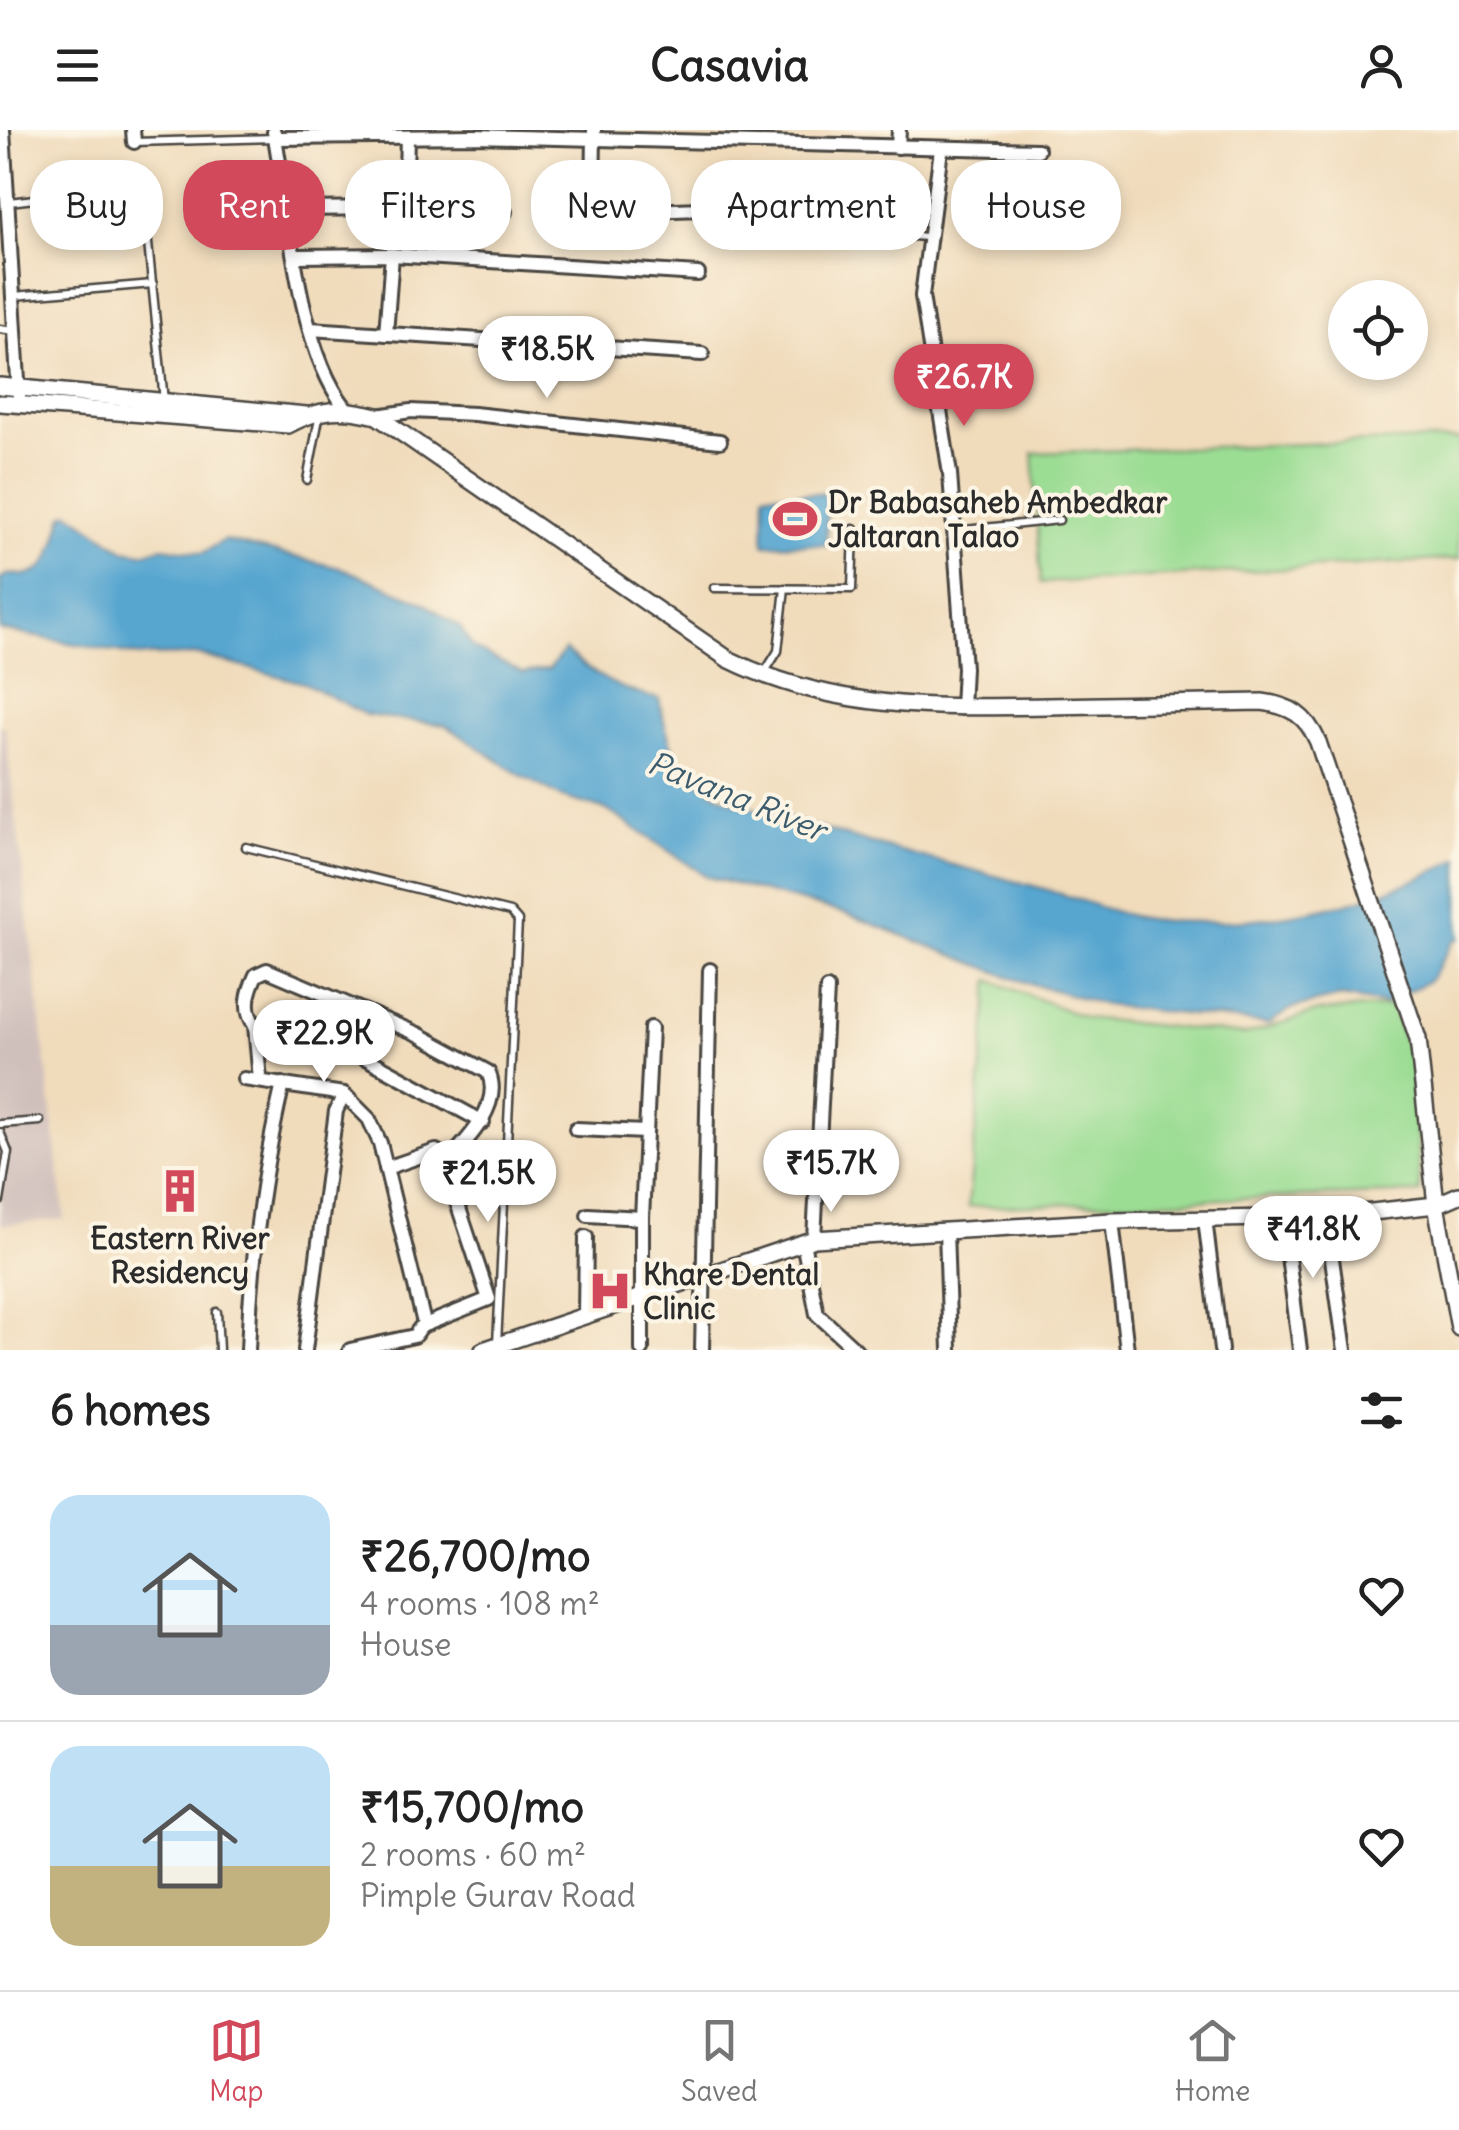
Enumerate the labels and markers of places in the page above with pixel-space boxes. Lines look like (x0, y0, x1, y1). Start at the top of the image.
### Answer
pin: ₹18.5K (466, 316, 628, 401)
pin: ₹26.7K (883, 344, 1045, 429)
place label: Dr Babasaheb Ambedkar Jaltaran Talao (828, 483, 1168, 555)
sports icon: Dr Babasaheb Ambedkar Jaltaran Talao (771, 495, 819, 543)
pin: ₹22.9K (243, 1000, 405, 1085)
pin: ₹15.7K (750, 1130, 912, 1215)
pin: ₹21.5K (407, 1140, 569, 1225)
building icon: Eastern River Residency (156, 1167, 204, 1215)
pin: ₹41.8K (1232, 1196, 1394, 1281)
place label: Eastern River Residency (90, 1219, 270, 1291)
place label: Khare Dental Clinic (643, 1255, 819, 1327)
hospital icon: Khare Dental Clinic (586, 1267, 634, 1315)

